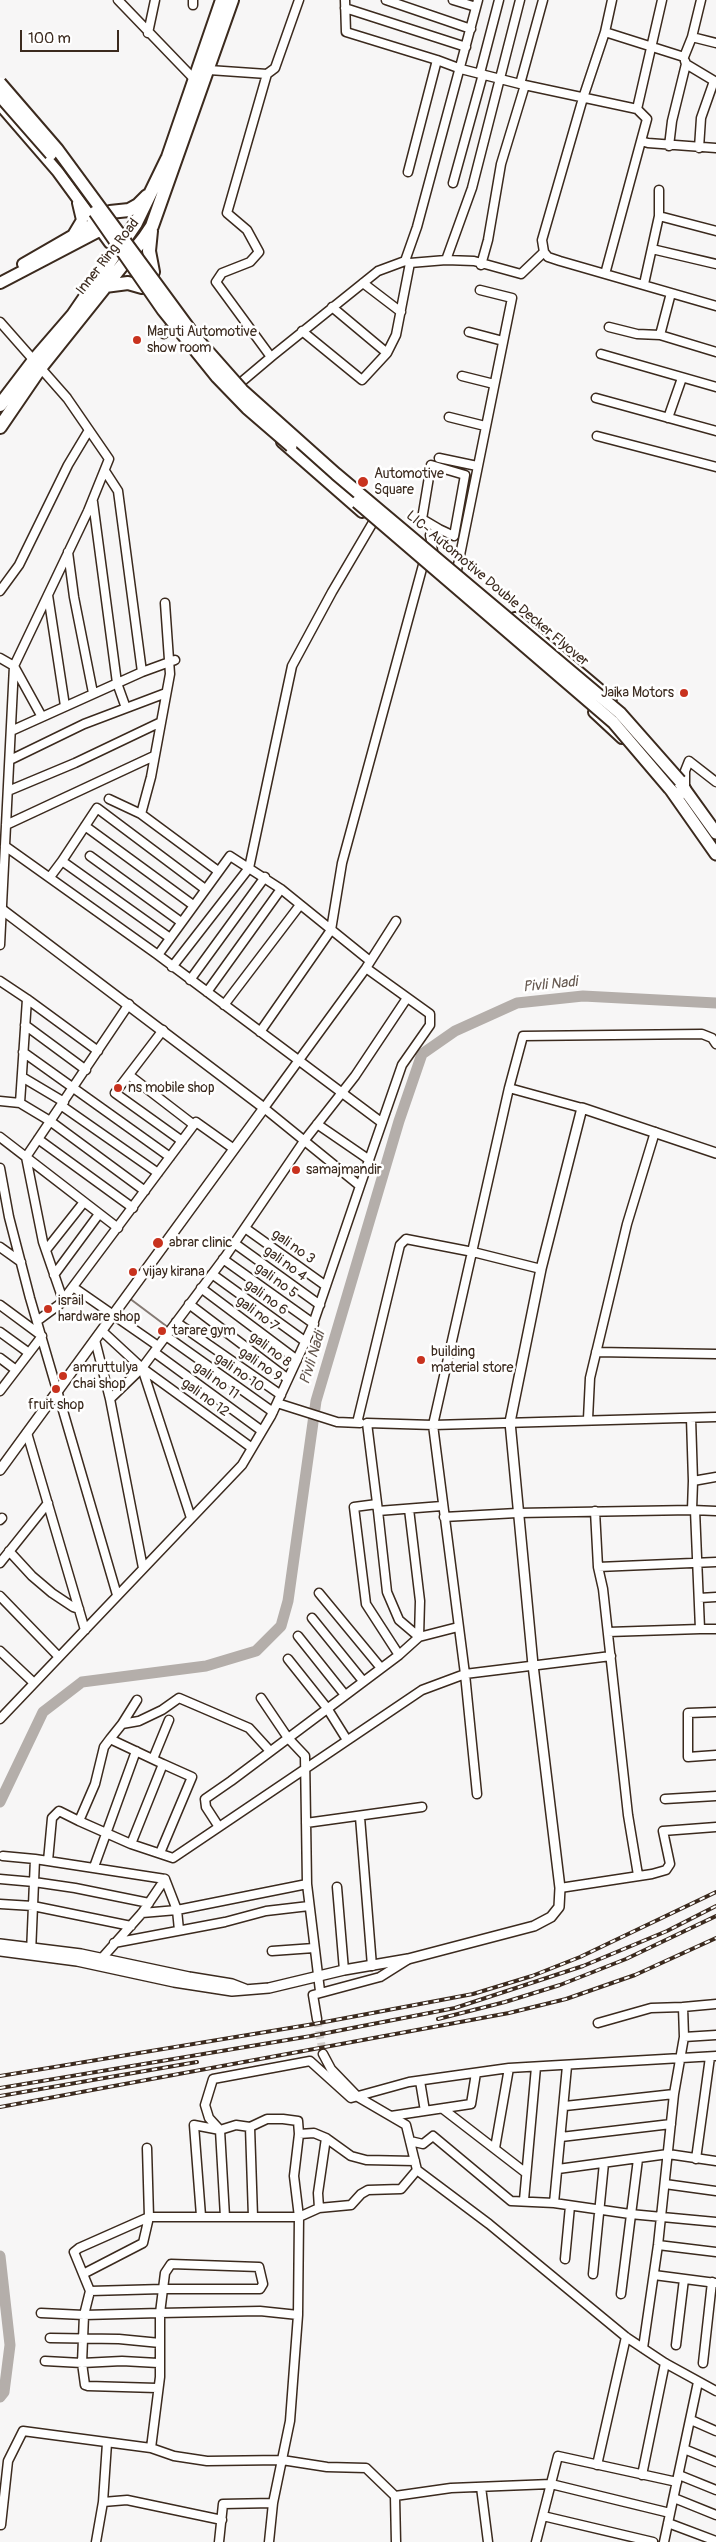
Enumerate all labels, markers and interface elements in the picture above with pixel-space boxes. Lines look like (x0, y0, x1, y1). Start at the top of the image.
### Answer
scale bar (22, 20, 121, 52)
text: 100 m (28, 29, 71, 48)
street label: Inner Ring Road (73, 216, 143, 298)
place label: Maruti Automotive show room (147, 324, 257, 357)
marker: Maruti Automotive show room (131, 334, 143, 346)
place label: Automotive Square (374, 466, 444, 498)
marker: Automotive Square (356, 475, 370, 489)
street label: LIC- Automotive Double Decker Flyover (402, 508, 592, 670)
place label: Jaika Motors (601, 685, 674, 701)
marker: Jaika Motors (678, 687, 690, 699)
water label: Pivli Nadi (522, 973, 578, 997)
place label: ns mobile shop (128, 1080, 215, 1096)
marker: ns mobile shop (112, 1082, 124, 1094)
place label: samajmandir (306, 1162, 382, 1178)
marker: samajmandir (290, 1164, 302, 1176)
street label: gali no 3 (268, 1226, 318, 1268)
place label: abrar clinic (169, 1235, 232, 1251)
marker: abrar clinic (151, 1236, 165, 1250)
street label: gali no 4 (260, 1243, 310, 1285)
street label: gali no 5 (251, 1260, 301, 1302)
place label: vijay kirana (143, 1264, 205, 1280)
marker: vijay kirana (127, 1266, 139, 1278)
street label: gali no 6 (241, 1277, 291, 1319)
place label: israil hardware shop (58, 1293, 140, 1325)
street label: gali no 7 (233, 1293, 281, 1335)
marker: israil hardware shop (42, 1303, 54, 1315)
place label: tarare gym (172, 1323, 236, 1339)
marker: tarare gym (156, 1325, 168, 1337)
street label: gali no 8 (246, 1329, 294, 1371)
water label: Pivli Nadi (296, 1329, 330, 1387)
street label: gali no 9 (235, 1344, 285, 1386)
place label: building material store (431, 1344, 513, 1376)
street label: gali no 10 (211, 1350, 267, 1396)
marker: building material store (415, 1354, 427, 1366)
street label: gali no 11 (190, 1359, 242, 1403)
place label: amruttulya chai shop (73, 1360, 138, 1392)
marker: amruttulya chai shop (57, 1370, 69, 1382)
street label: gali no 12 (178, 1375, 232, 1421)
marker: fruit shop (50, 1383, 62, 1395)
place label: fruit shop (28, 1397, 84, 1413)

